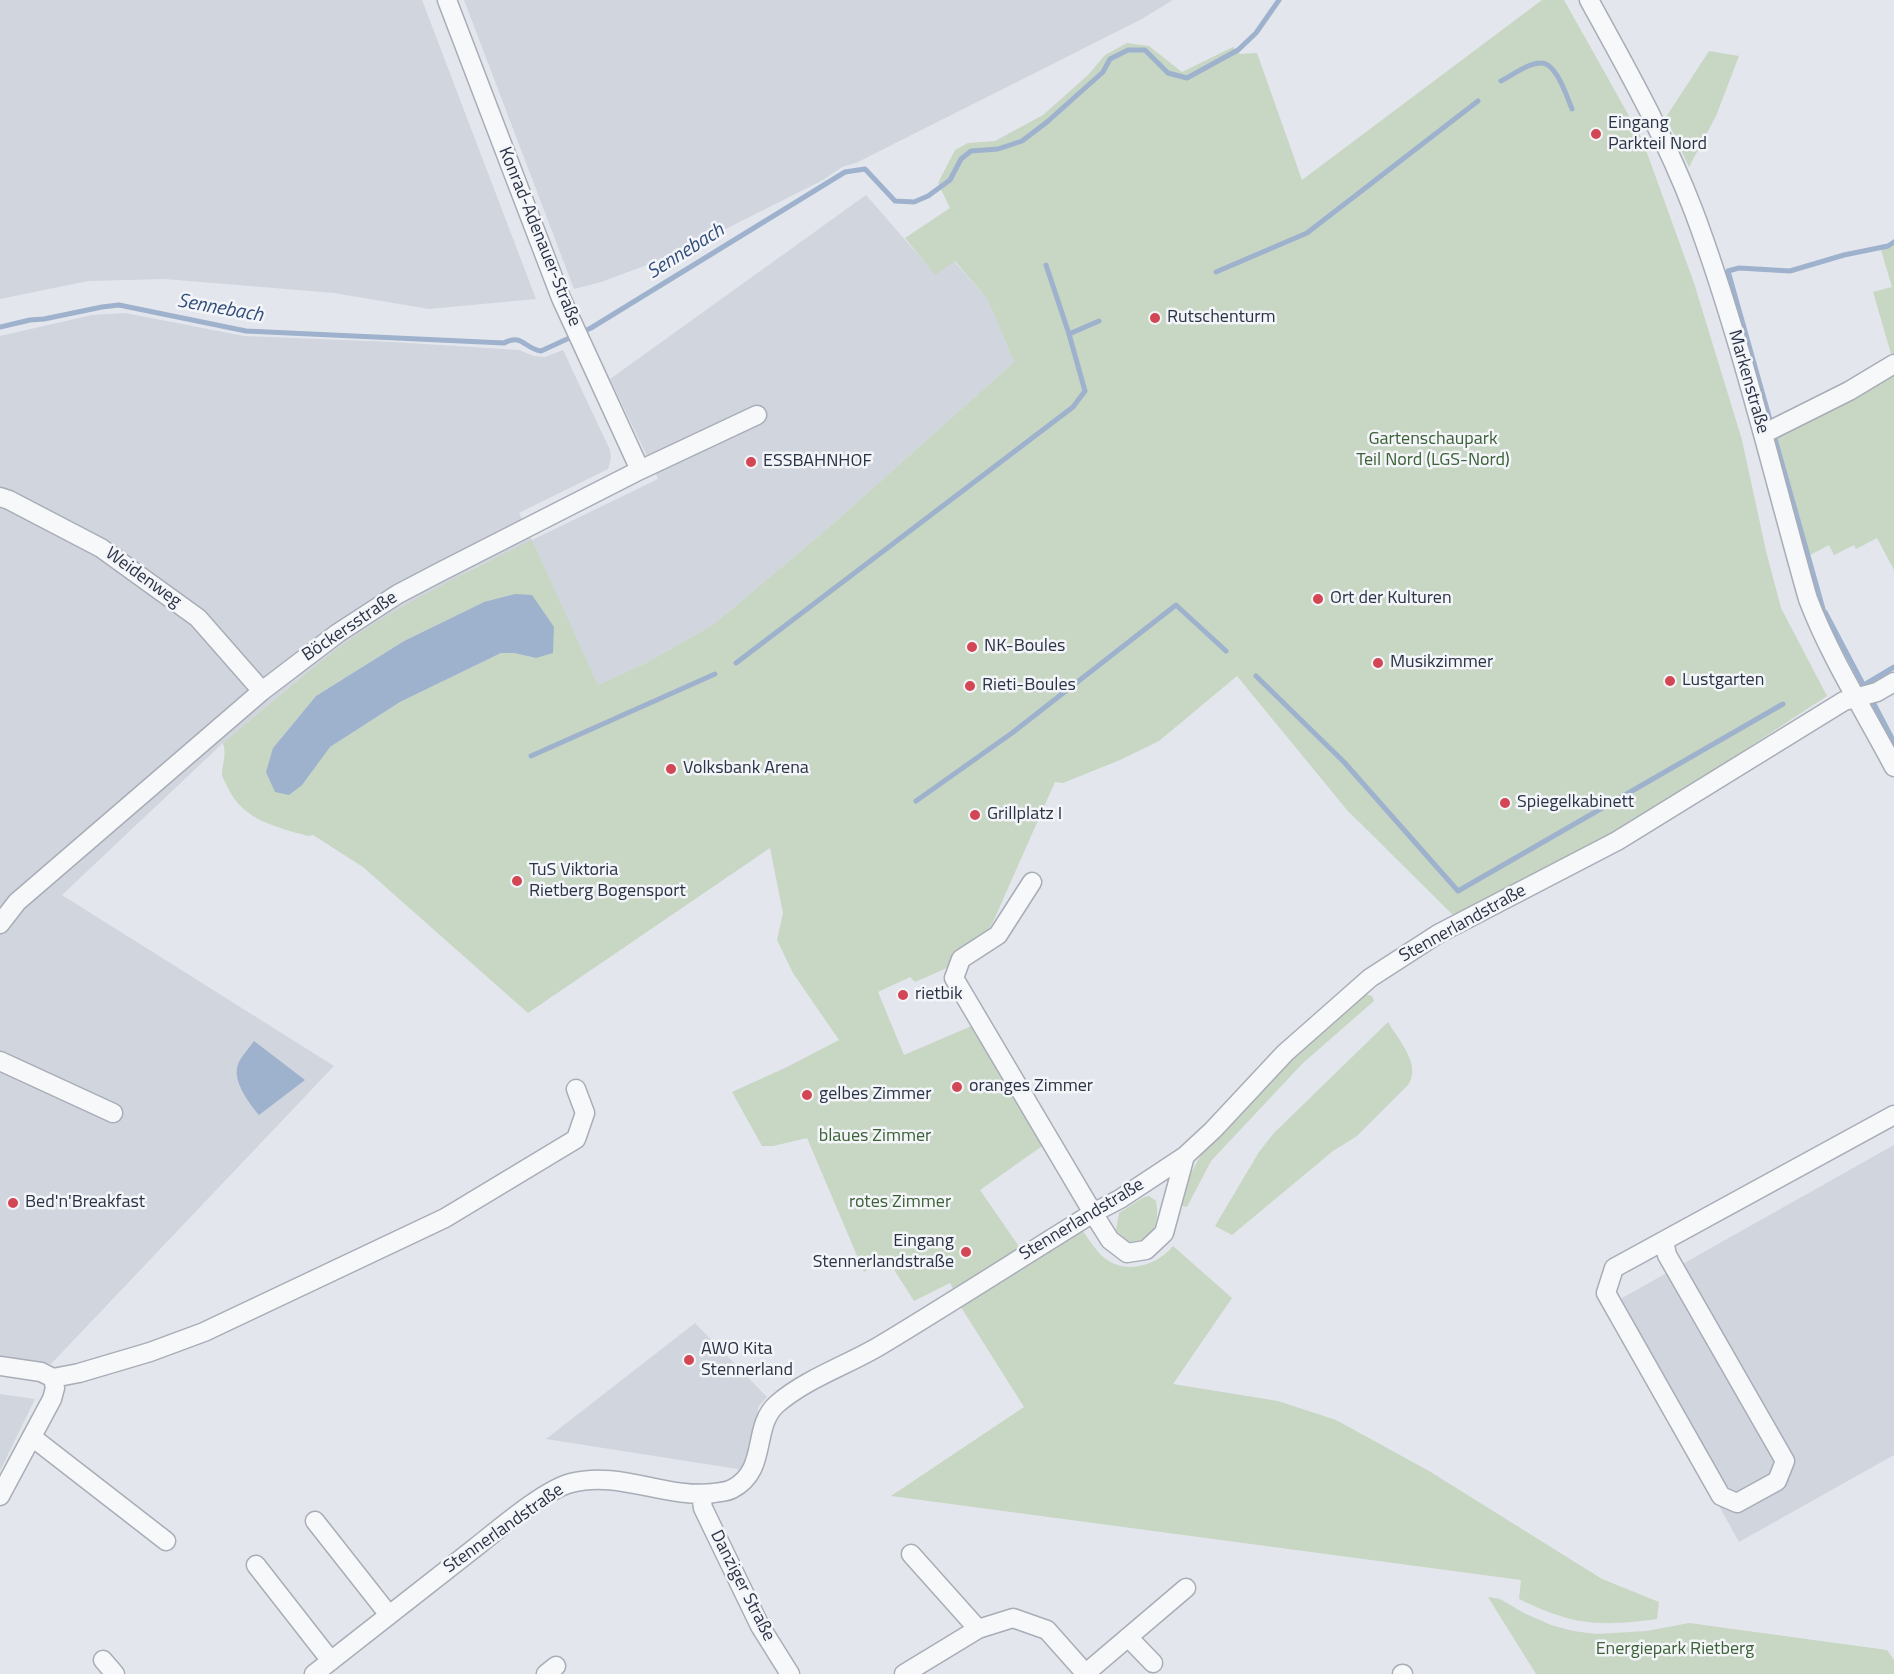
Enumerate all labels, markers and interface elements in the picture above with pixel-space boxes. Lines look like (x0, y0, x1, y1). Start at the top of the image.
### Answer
place label: Eingang Parkteil Nord (1608, 113, 1707, 156)
marker: Eingang Parkteil Nord (1589, 127, 1603, 141)
street label: Konrad-Adenauer-Straße (493, 144, 585, 330)
water label: Sennebach (643, 219, 729, 285)
water label: Sennebach (175, 290, 265, 328)
place label: Rutschenturm (1167, 307, 1276, 329)
marker: Rutschenturm (1148, 311, 1162, 325)
street label: Markenstraße (1723, 328, 1773, 436)
park label: Gartenschaupark Teil Nord (LGS-Nord) (1356, 429, 1510, 472)
place label: ESSBAHNHOF (763, 451, 872, 473)
marker: ESSBAHNHOF (744, 455, 758, 469)
street label: Weidenweg (101, 543, 185, 613)
street label: Böckersstraße (298, 587, 402, 667)
place label: Ort der Kulturen (1330, 588, 1452, 610)
marker: Ort der Kulturen (1311, 592, 1325, 606)
place label: NK-Boules (984, 636, 1065, 658)
marker: NK-Boules (965, 640, 979, 654)
place label: Musikzimmer (1390, 652, 1493, 674)
marker: Musikzimmer (1371, 656, 1385, 670)
place label: Lustgarten (1682, 670, 1764, 692)
marker: Lustgarten (1663, 674, 1677, 688)
place label: Rieti-Boules (982, 675, 1076, 697)
marker: Rieti-Boules (963, 679, 977, 693)
place label: Volksbank Arena (683, 758, 809, 780)
marker: Volksbank Arena (664, 762, 678, 776)
place label: Spiegelkabinett (1517, 792, 1634, 814)
marker: Spiegelkabinett (1498, 796, 1512, 810)
place label: Grillplatz I (987, 804, 1062, 826)
marker: Grillplatz I (968, 808, 982, 822)
place label: TuS Viktoria Rietberg Bogensport (529, 860, 686, 902)
marker: TuS Viktoria Rietberg Bogensport (510, 874, 524, 888)
street label: Stennerlandstraße (1396, 880, 1530, 968)
place label: rietbik (915, 984, 963, 1006)
marker: rietbik (896, 988, 910, 1002)
place label: oranges Zimmer (969, 1076, 1093, 1098)
marker: oranges Zimmer (950, 1080, 964, 1094)
place label: gelbes Zimmer (819, 1084, 931, 1106)
marker: gelbes Zimmer (800, 1088, 814, 1102)
park label: blaues Zimmer (819, 1126, 931, 1148)
street label: Stennerlandstraße (1016, 1174, 1148, 1266)
place label: Bed'n'Breakfast (25, 1192, 145, 1214)
park label: rotes Zimmer (849, 1192, 951, 1214)
marker: Bed'n'Breakfast (6, 1196, 20, 1210)
place label: Eingang Stennerlandstraße (813, 1231, 954, 1274)
marker: Eingang Stennerlandstraße (959, 1245, 973, 1259)
place label: AWO Kita Stennerland (701, 1339, 793, 1382)
marker: AWO Kita Stennerland (682, 1353, 696, 1367)
street label: Stennerlandstraße (440, 1480, 568, 1578)
street label: Danziger Straße (705, 1527, 779, 1645)
park label: Energiepark Rietberg (1596, 1639, 1754, 1661)

